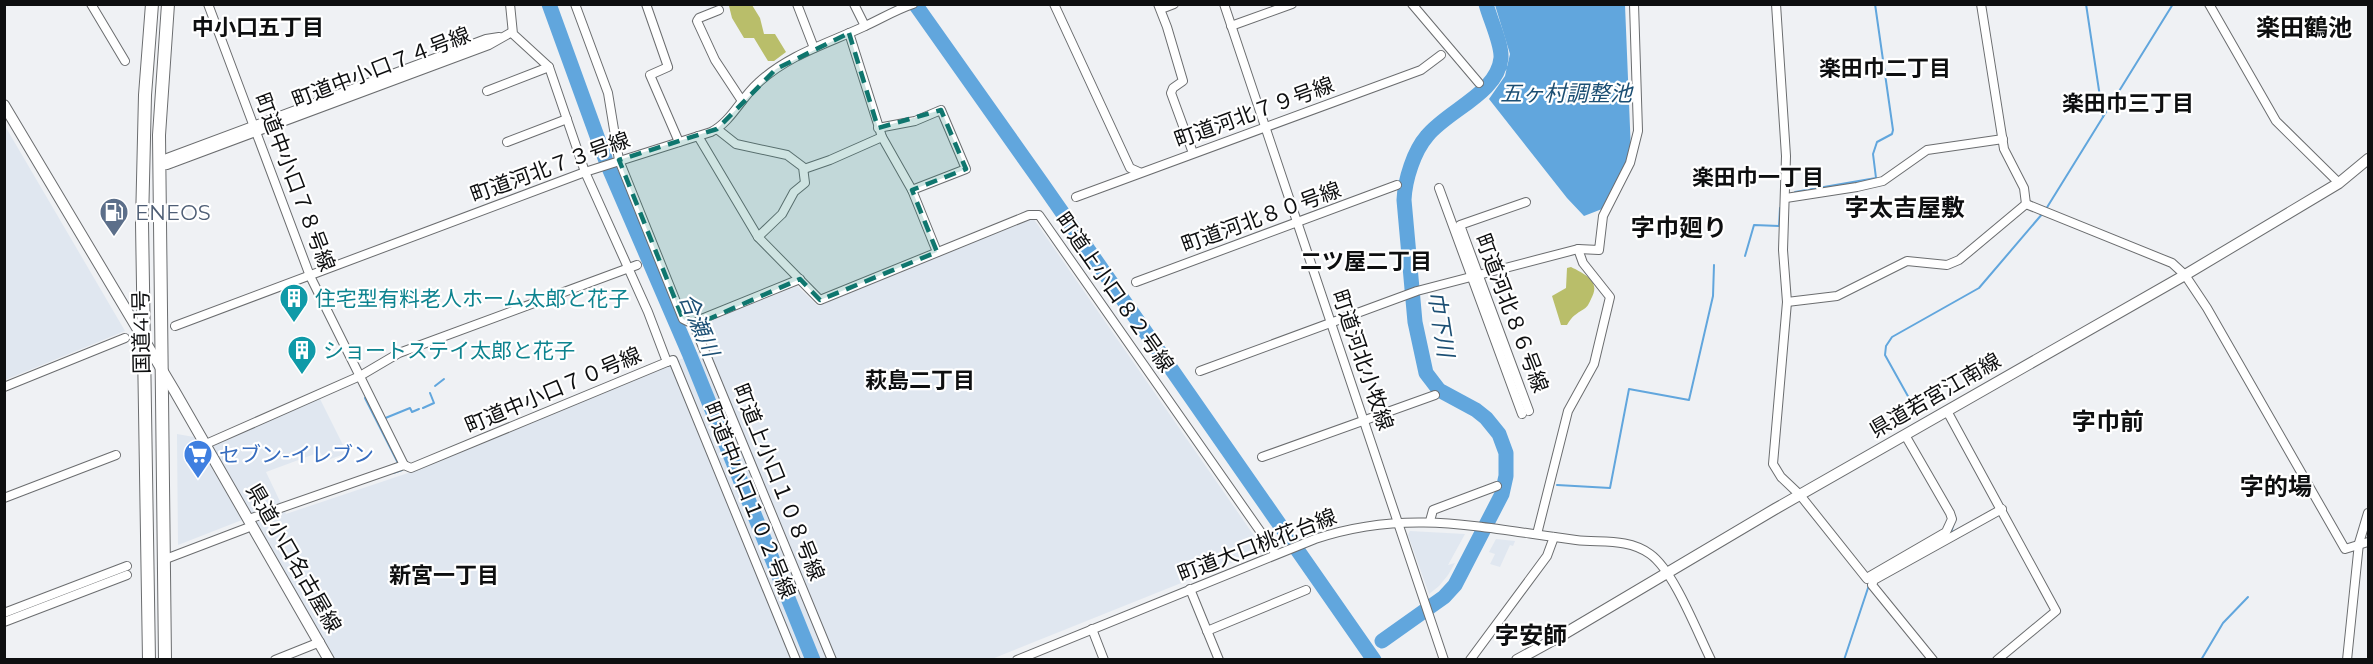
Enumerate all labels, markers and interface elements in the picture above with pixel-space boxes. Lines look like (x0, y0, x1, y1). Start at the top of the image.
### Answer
district label: 楽田鶴池 (2256, 13, 2352, 42)
district label: 中小口五丁目 (192, 14, 324, 41)
street label: 町道中小口７４号線 (288, 21, 474, 113)
district label: 楽田巾二丁目 (1819, 55, 1951, 82)
street label: 町道河北７９号線 (1171, 72, 1337, 152)
water label: 五ヶ村調整池 (1500, 80, 1634, 107)
street label: 町道中小口７８号線 (249, 89, 341, 275)
district label: 楽田巾三丁目 (2062, 90, 2194, 117)
street label: 町道河北７３号線 (467, 127, 633, 207)
district label: 楽田巾一丁目 (1692, 164, 1824, 191)
street label: 町道河北８０号線 (1178, 177, 1344, 257)
district label: 字太吉屋敷 (1845, 193, 1965, 222)
fuel station icon: ENEOS (98, 196, 130, 238)
place label: ENEOS (135, 200, 211, 225)
street label: 町道上小口８２号線 (1051, 207, 1179, 377)
district label: 字巾廻り (1631, 213, 1727, 242)
street label: 町道河北８６号線 (1470, 230, 1554, 396)
district label: 二ツ屋二丁目 (1300, 248, 1432, 275)
building icon: 住宅型有料老人ホーム太郎と花子 (278, 282, 310, 324)
place label: 住宅型有料老人ホーム太郎と花子 (315, 286, 629, 311)
street label: 町道河北小牧線 (1327, 286, 1399, 434)
water label: 合瀬川 (674, 289, 725, 362)
water label: 巾下川 (1423, 289, 1460, 361)
street label: 国道41号 (128, 290, 154, 374)
building icon: ショートステイ太郎と花子 (286, 334, 318, 376)
place label: ショートステイ太郎と花子 (323, 338, 575, 363)
street label: 町道中小口７０号線 (461, 342, 645, 438)
street label: 県道若宮江南線 (1865, 347, 2005, 443)
district label: 萩島二丁目 (865, 367, 975, 394)
street label: 町道上小口１０８号線 (728, 380, 830, 584)
street label: 町道中小口１０２号線 (699, 398, 801, 602)
district label: 字巾前 (2072, 407, 2144, 436)
supermarket icon: セブン-イレブン (182, 438, 214, 480)
place label: セブン-イレブン (219, 442, 374, 467)
district label: 字的場 (2240, 472, 2312, 501)
street label: 県道小口名古屋線 (241, 479, 347, 637)
street label: 町道大口桃花台線 (1174, 503, 1340, 587)
district label: 新宮一丁目 (389, 562, 499, 589)
district label: 字安師 (1495, 621, 1567, 650)

